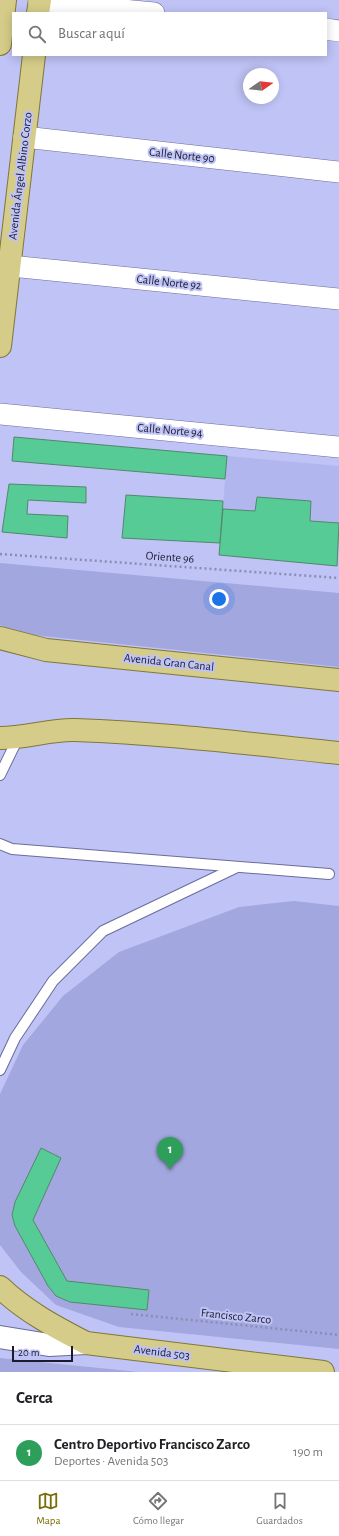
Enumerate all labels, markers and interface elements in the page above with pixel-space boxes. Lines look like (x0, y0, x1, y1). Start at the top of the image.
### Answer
search box (12, 12, 327, 56)
icon: search (26, 23, 48, 45)
text: Buscar aquí (58, 26, 125, 41)
north arrow (243, 68, 279, 104)
street label: Avenida Ángel Albino Corzo (5, 111, 34, 241)
street label: Calle Norte 90 (149, 146, 215, 164)
street label: Calle Norte 92 (136, 273, 203, 291)
street label: Calle Norte 94 (137, 421, 203, 439)
street label: Oriente 96 (145, 549, 195, 565)
your location (209, 589, 229, 609)
street label: Avenida Gran Canal (123, 651, 215, 673)
pin: 1 (157, 1137, 183, 1170)
street label: Francisco Zarco (200, 1306, 272, 1326)
street label: Avenida 503 (133, 1343, 191, 1361)
scale bar (12, 1344, 73, 1363)
text: 20 m (18, 1347, 39, 1358)
text: Cerca (16, 1389, 53, 1406)
text: Centro Deportivo Francisco Zarco (54, 1437, 250, 1452)
text: 1 (27, 1446, 31, 1459)
text: 190 m (293, 1446, 323, 1459)
text: Deportes · Avenida 503 (54, 1455, 168, 1468)
tab: Mapa (36, 1490, 61, 1527)
tab: Cómo llegar (133, 1490, 184, 1527)
tab: Guardados (256, 1490, 303, 1527)

